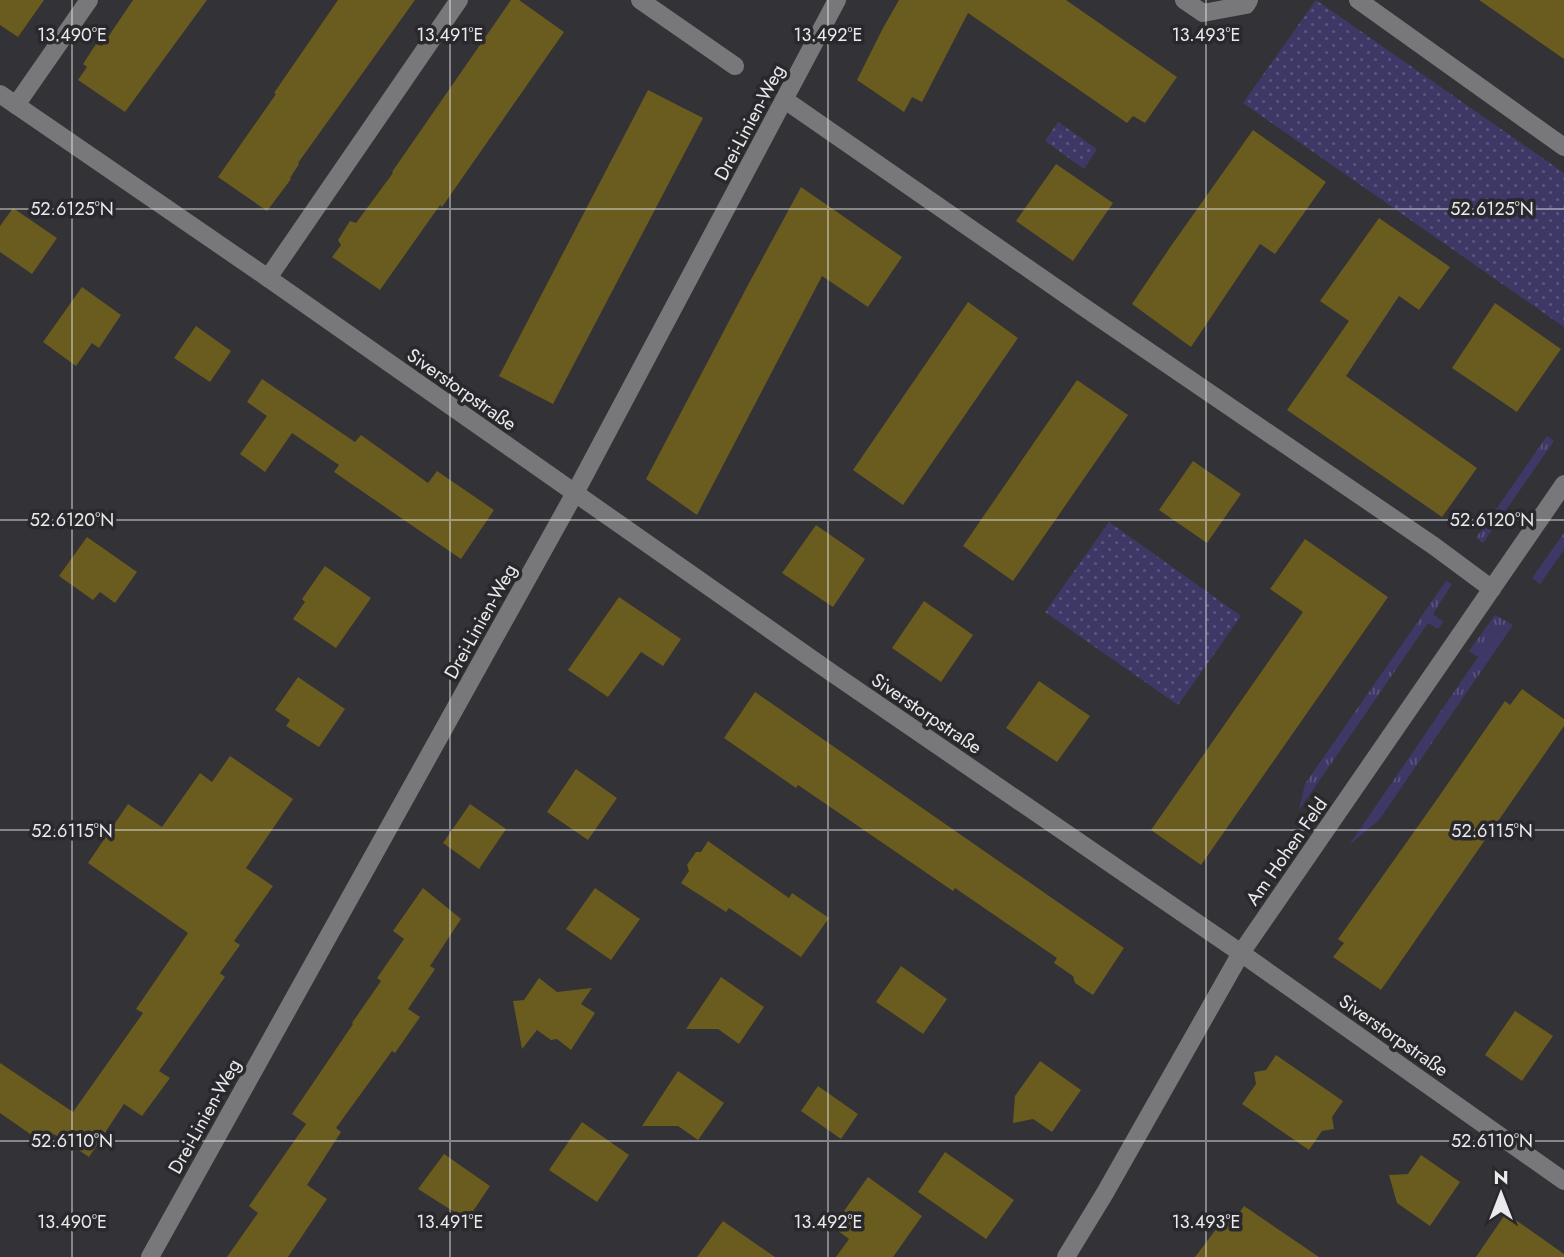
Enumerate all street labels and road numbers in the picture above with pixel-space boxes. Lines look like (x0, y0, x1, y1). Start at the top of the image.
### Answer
street label: Drei-Linien-Weg (707, 59, 791, 185)
street label: Siverstorpstraße (402, 342, 522, 437)
street label: Drei-Linien-Weg (438, 559, 523, 684)
street label: Siverstorpstraße (866, 666, 988, 761)
street label: Am Hohen Feld (1239, 792, 1334, 911)
street label: Siverstorpstraße (1334, 988, 1454, 1083)
street label: Drei-Linien-Weg (162, 1054, 247, 1179)

